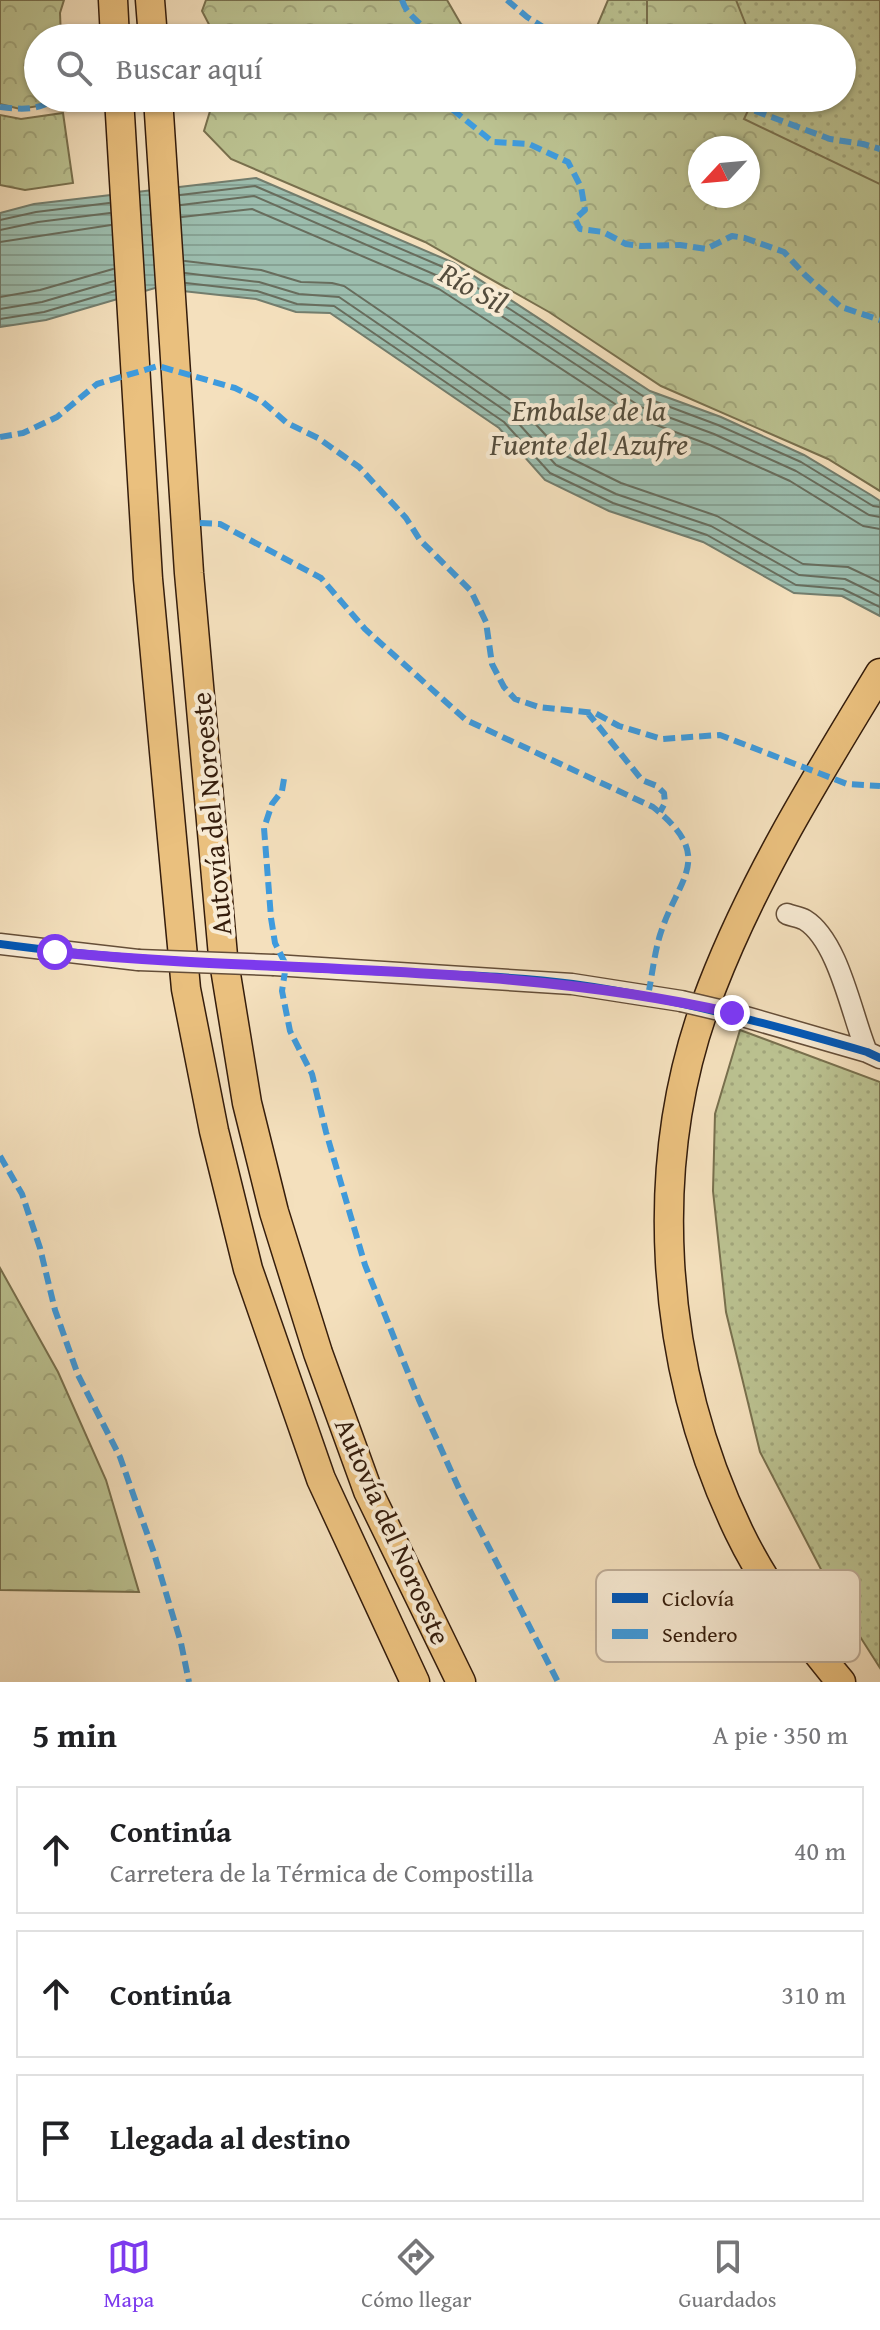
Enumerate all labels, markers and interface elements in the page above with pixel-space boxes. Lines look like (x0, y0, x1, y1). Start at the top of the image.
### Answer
search box (24, 24, 856, 112)
icon: search (52, 46, 96, 90)
text: Buscar aquí (116, 46, 262, 90)
north arrow (688, 136, 760, 208)
water label: Río Sil (431, 250, 515, 324)
water label: Embalse de la Fuente del Azufre (489, 388, 688, 466)
street label: Autovía del Noroeste (179, 691, 242, 938)
route start (37, 934, 73, 970)
route end (714, 995, 750, 1031)
street label: Autovía del Noroeste (325, 1411, 462, 1651)
legend (596, 1570, 860, 1662)
text: Ciclovía (662, 1582, 735, 1614)
text: Sendero (662, 1618, 737, 1650)
text: 5 min (32, 1710, 117, 1759)
text: A pie · 350 m (713, 1715, 848, 1754)
text: Continúa (110, 1809, 232, 1853)
icon: ahead (34, 1828, 78, 1872)
text: 40 m (794, 1831, 846, 1870)
text: Carretera de la Térmica de Compostilla (110, 1853, 534, 1892)
icon: ahead (34, 1972, 78, 2016)
text: Continúa (110, 1972, 232, 2016)
text: 310 m (781, 1975, 846, 2014)
icon: arrive (34, 2116, 78, 2160)
text: Llegada al destino (110, 2116, 351, 2160)
tab: Mapa (104, 2235, 154, 2315)
tab: Cómo llegar (361, 2235, 472, 2315)
tab: Guardados (679, 2235, 776, 2315)

